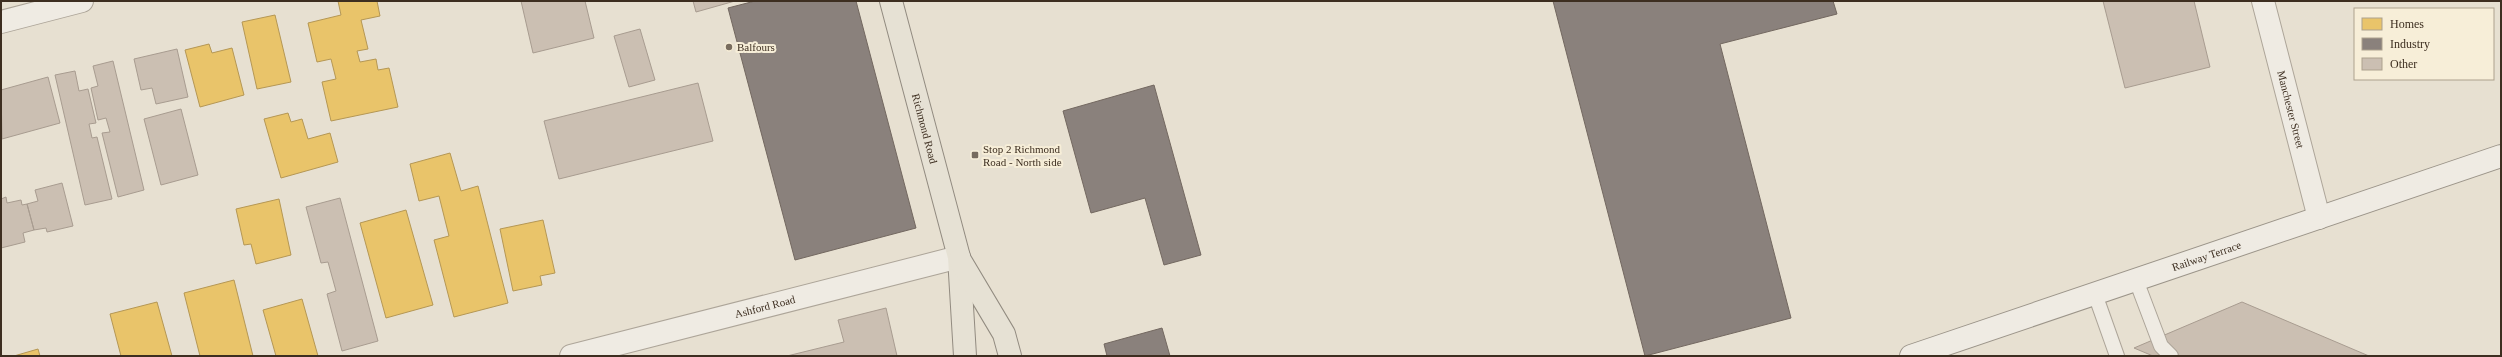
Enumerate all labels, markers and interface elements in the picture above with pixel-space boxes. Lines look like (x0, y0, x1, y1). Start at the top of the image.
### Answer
legend (2354, 8, 2494, 80)
text: Homes (2390, 17, 2424, 31)
text: Industry (2390, 37, 2430, 51)
place label: Balfours (737, 41, 775, 53)
marker: Balfours (724, 42, 734, 52)
text: Other (2390, 57, 2417, 71)
street label: Manchester Street (2275, 69, 2307, 150)
street label: Richmond Road (910, 92, 940, 165)
place label: Stop 2 Richmond Road - North side (983, 143, 1062, 168)
marker: Stop 2 Richmond Road - North side (970, 150, 980, 160)
street label: Railway Terrace (2170, 239, 2243, 273)
street label: Ashford Road (733, 293, 797, 320)

